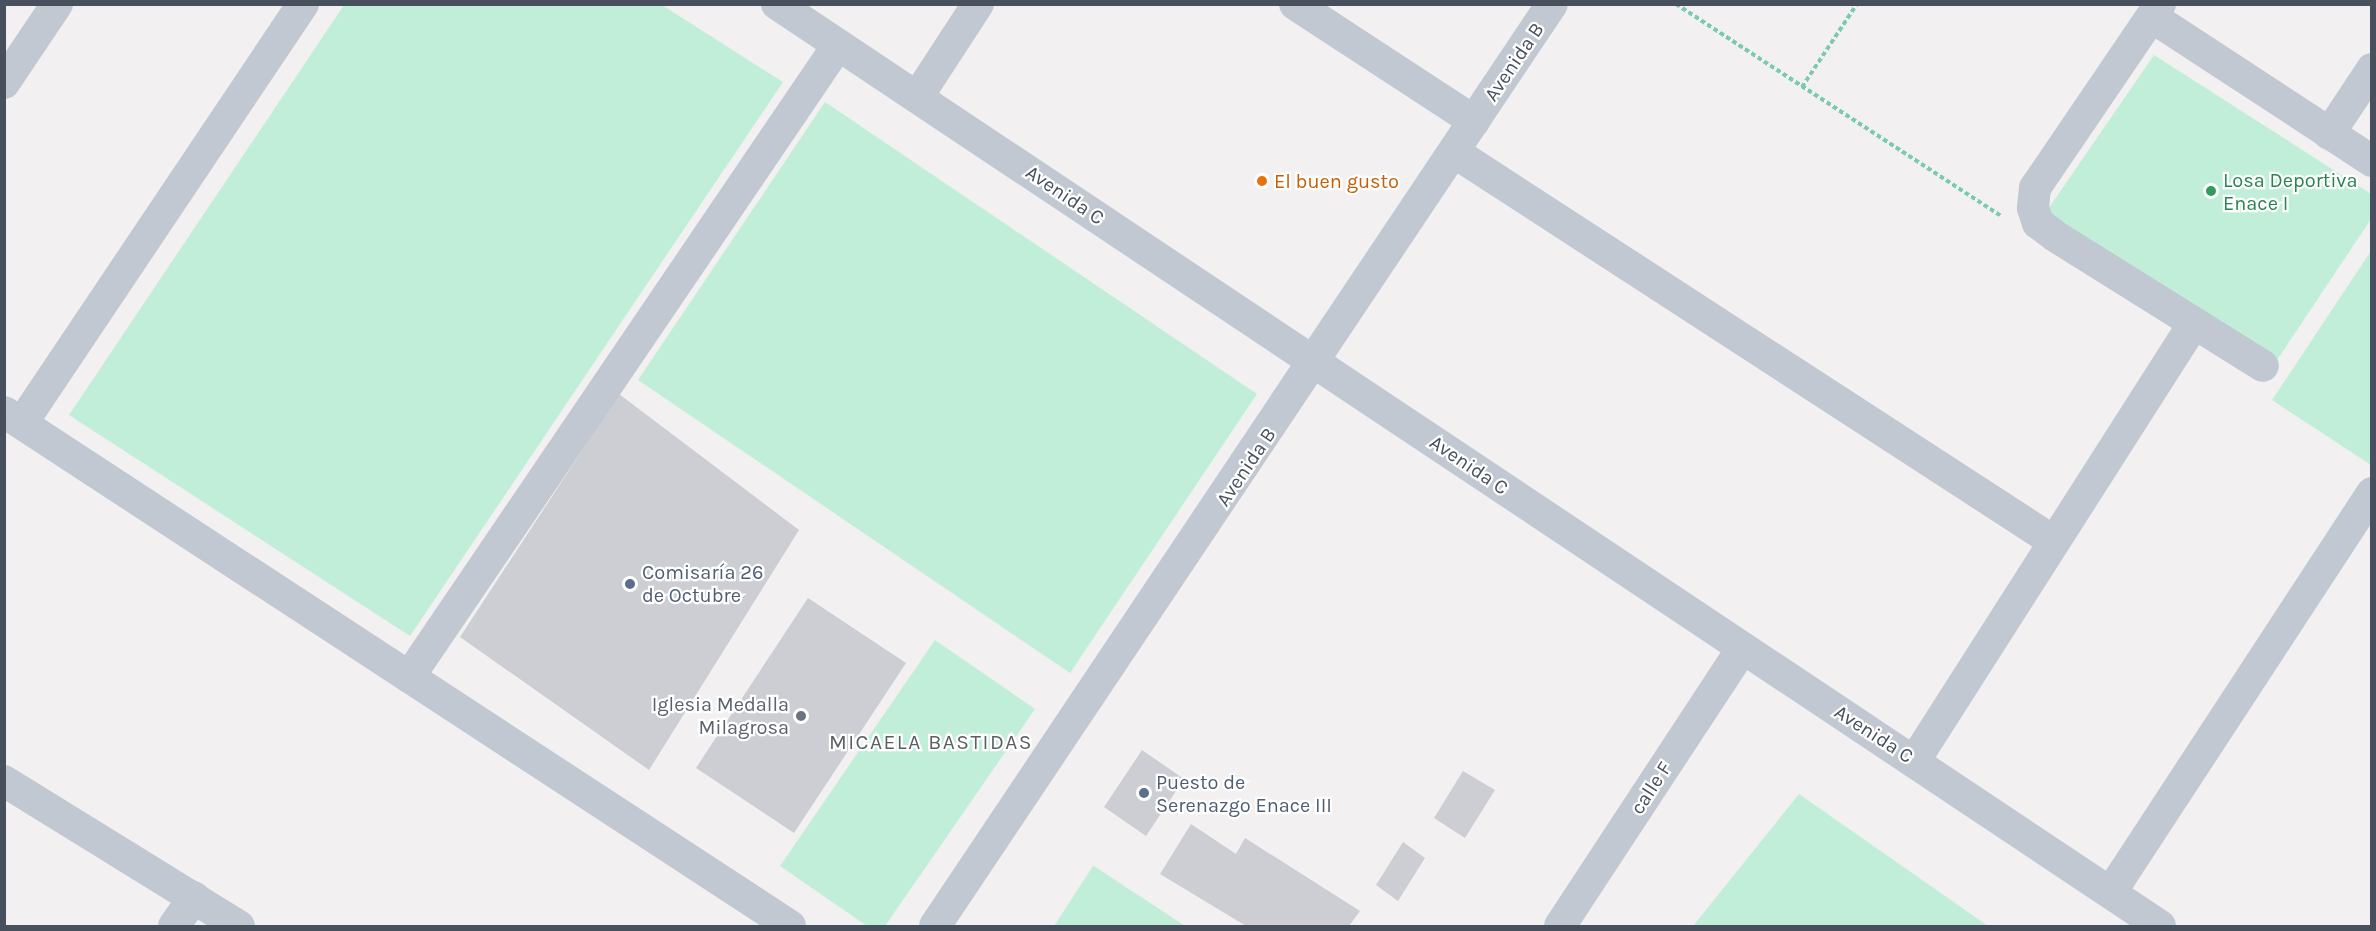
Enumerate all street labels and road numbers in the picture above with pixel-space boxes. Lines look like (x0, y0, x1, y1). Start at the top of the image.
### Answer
street label: Avenida B (1479, 18, 1549, 106)
street label: Avenida C (1021, 160, 1109, 230)
street label: Avenida B (1211, 423, 1281, 511)
street label: Avenida C (1425, 430, 1513, 500)
street label: Avenida C (1830, 700, 1918, 768)
street label: calle F (1625, 757, 1677, 819)

